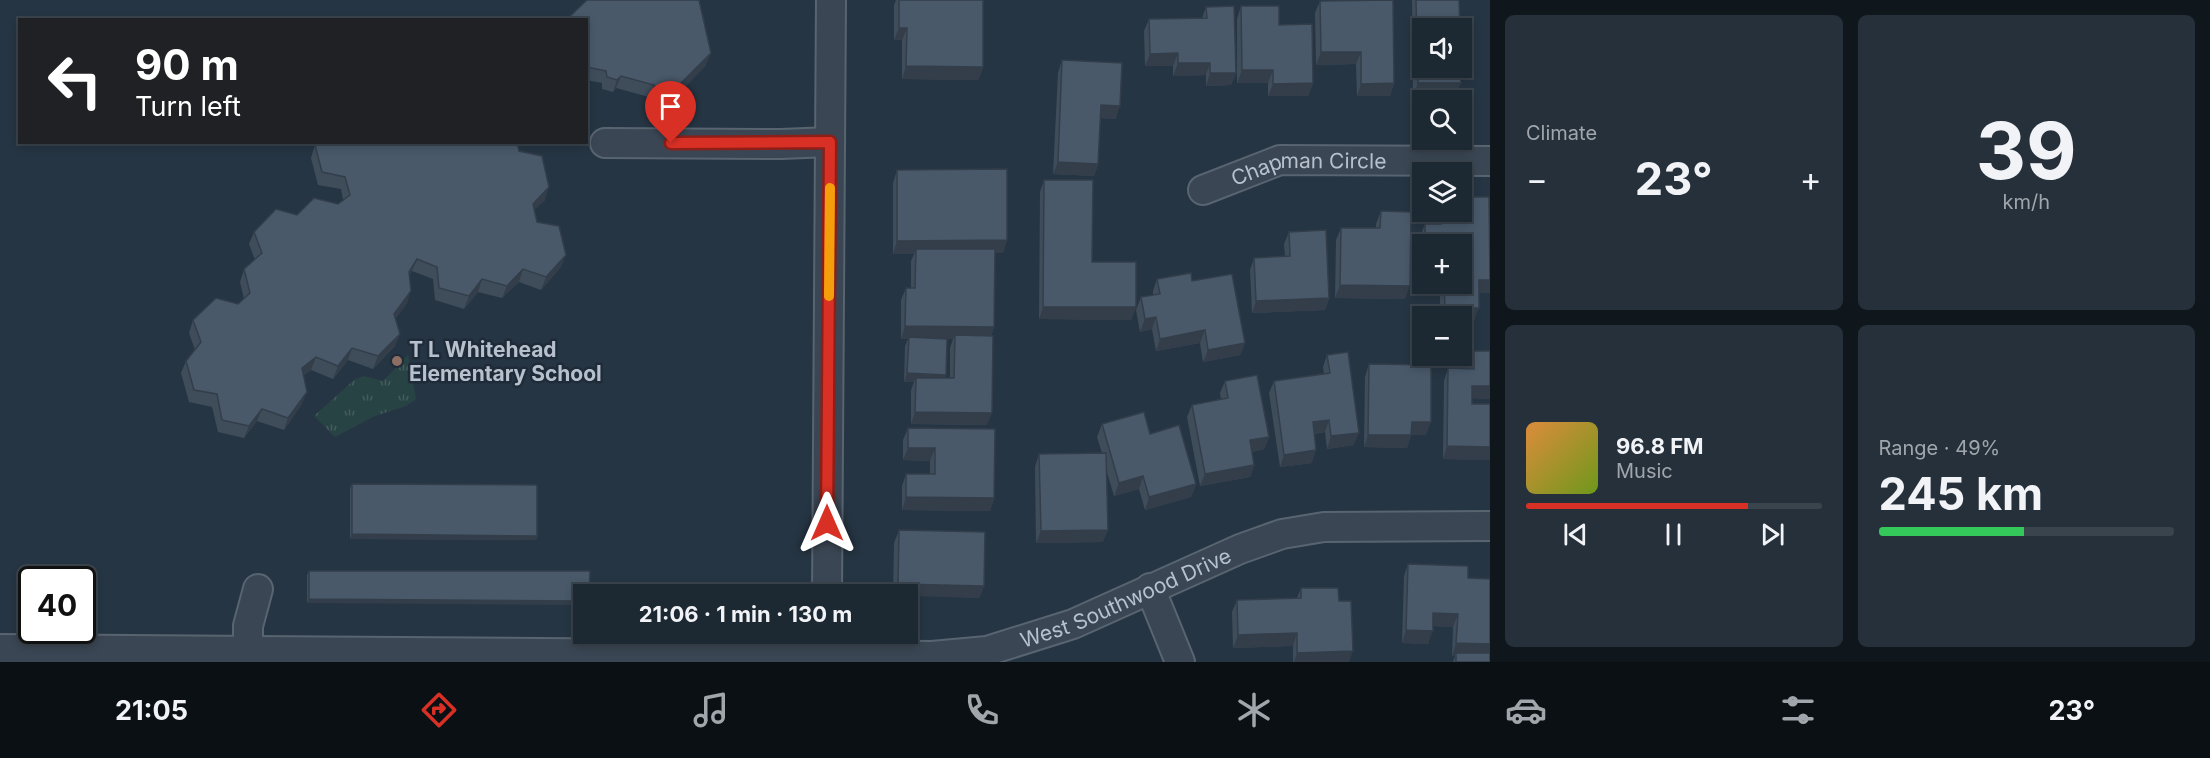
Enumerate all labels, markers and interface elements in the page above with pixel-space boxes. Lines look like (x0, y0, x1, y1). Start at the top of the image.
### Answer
map controls (1412, 18, 1472, 366)
button: sound (1412, 18, 1472, 78)
text: 90 m (135, 39, 239, 90)
icon: left (36, 42, 114, 120)
pin (645, 81, 696, 143)
text: Turn left (135, 90, 241, 123)
icon: arrive (654, 90, 687, 123)
button: search (1412, 90, 1472, 150)
text: 39 (1976, 103, 2077, 198)
text: Climate (1526, 121, 1597, 145)
street label: Chapman Circle (1227, 148, 1387, 190)
text: 23° (1635, 151, 1713, 206)
text: − (1526, 159, 1548, 199)
text: + (1800, 159, 1821, 199)
button: layers (1412, 162, 1472, 222)
text: km/h (2002, 190, 2050, 214)
button: + (1412, 234, 1472, 294)
button: − (1412, 306, 1472, 366)
place label: T L Whitehead Elementary School (409, 337, 602, 386)
marker: T L Whitehead Elementary School (390, 354, 404, 368)
text: 96.8 FM (1616, 433, 1704, 459)
text: Range · 49% (1879, 436, 2000, 460)
text: Music (1616, 459, 1673, 483)
text: 245 km (1879, 466, 2043, 521)
position arrow (795, 491, 859, 555)
icon: previous (1559, 518, 1592, 551)
icon: pause (1657, 518, 1690, 551)
icon: next (1756, 518, 1789, 551)
street label: West Southwood Drive (1017, 542, 1235, 652)
speed limit sign: 40 (18, 566, 96, 644)
text: 21:06 · 1 min · 130 m (639, 601, 852, 627)
icon: directions (418, 689, 460, 731)
icon: music (690, 689, 732, 731)
icon: phone (961, 689, 1003, 731)
icon: climate (1233, 689, 1275, 731)
icon: car (1505, 689, 1547, 731)
icon: filters (1777, 689, 1819, 731)
text: 21:05 (115, 694, 188, 727)
text: 23° (2048, 694, 2095, 727)

